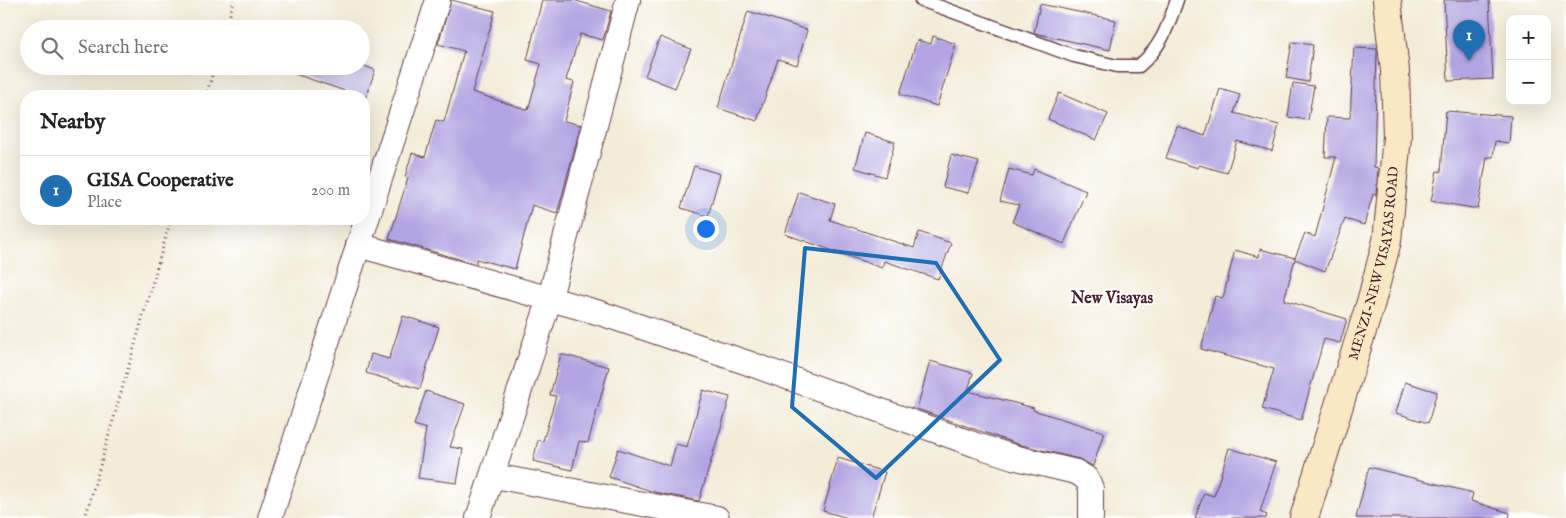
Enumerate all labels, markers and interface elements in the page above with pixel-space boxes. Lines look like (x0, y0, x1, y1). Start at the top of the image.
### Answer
map controls (1506, 15, 1551, 105)
button: + (1506, 15, 1551, 60)
search box (20, 20, 370, 75)
pin: 1 (1453, 20, 1485, 61)
icon: search (38, 34, 66, 62)
text: Search here (78, 36, 169, 60)
button: − (1506, 60, 1551, 105)
text: Nearby (40, 109, 105, 136)
street label: MENZI-NEW VISAYAS ROAD (1345, 165, 1403, 362)
text: GISA Cooperative (87, 169, 234, 193)
text: 1 (53, 181, 59, 201)
text: 200 m (311, 181, 350, 201)
text: Place (87, 193, 122, 213)
your location (693, 216, 719, 242)
district label: New Visayas (1070, 289, 1153, 309)

